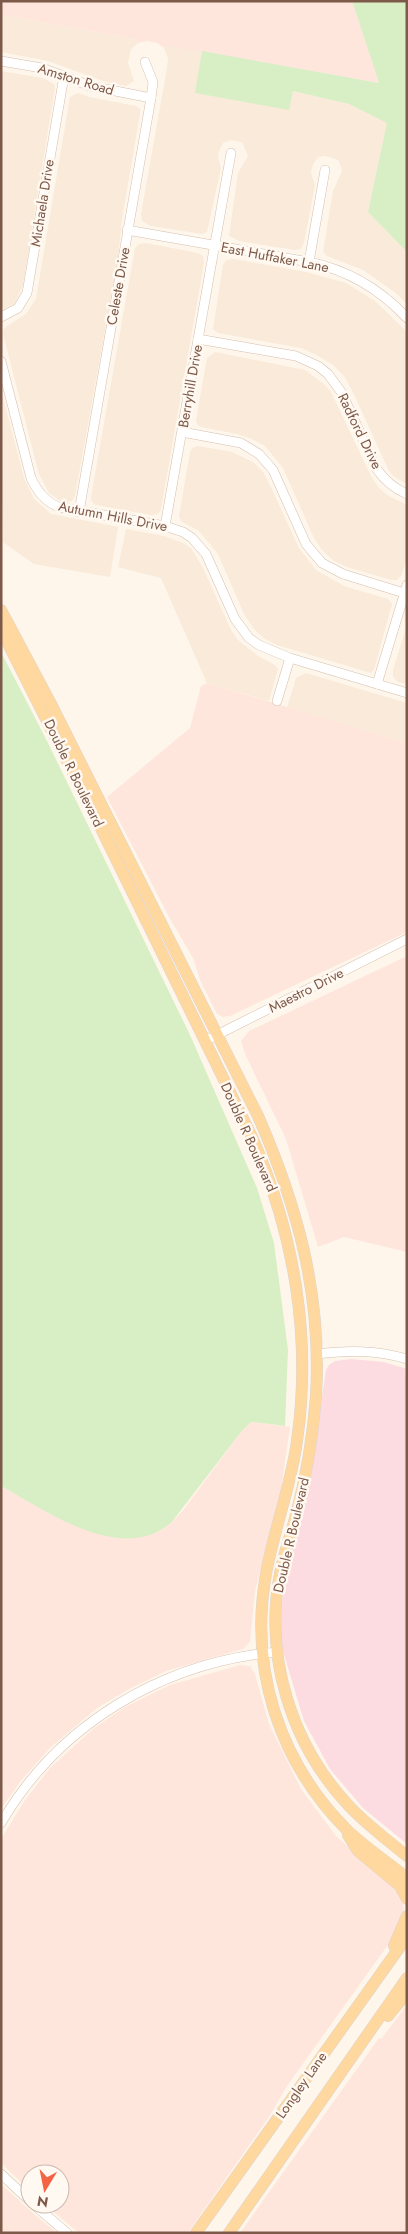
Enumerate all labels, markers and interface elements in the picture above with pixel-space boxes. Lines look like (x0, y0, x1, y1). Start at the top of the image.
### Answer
street label: Amston Road (36, 58, 116, 100)
street label: Michaela Drive (25, 158, 59, 248)
street label: East Huffaker Lane (219, 237, 331, 277)
street label: Celeste Drive (101, 245, 135, 327)
street label: Berryhill Drive (173, 343, 207, 429)
street label: Radford Drive (333, 390, 387, 472)
street label: Autumn Hills Drive (57, 496, 169, 536)
street label: Double R Boulevard (39, 716, 109, 830)
street label: Maestro Drive (265, 963, 347, 1017)
street label: Double R Boulevard (216, 1079, 282, 1195)
street label: Double R Boulevard (268, 1475, 314, 1595)
street label: Longley Lane (271, 2048, 331, 2122)
north arrow (20, 2164, 70, 2214)
text: N (36, 2191, 50, 2213)

